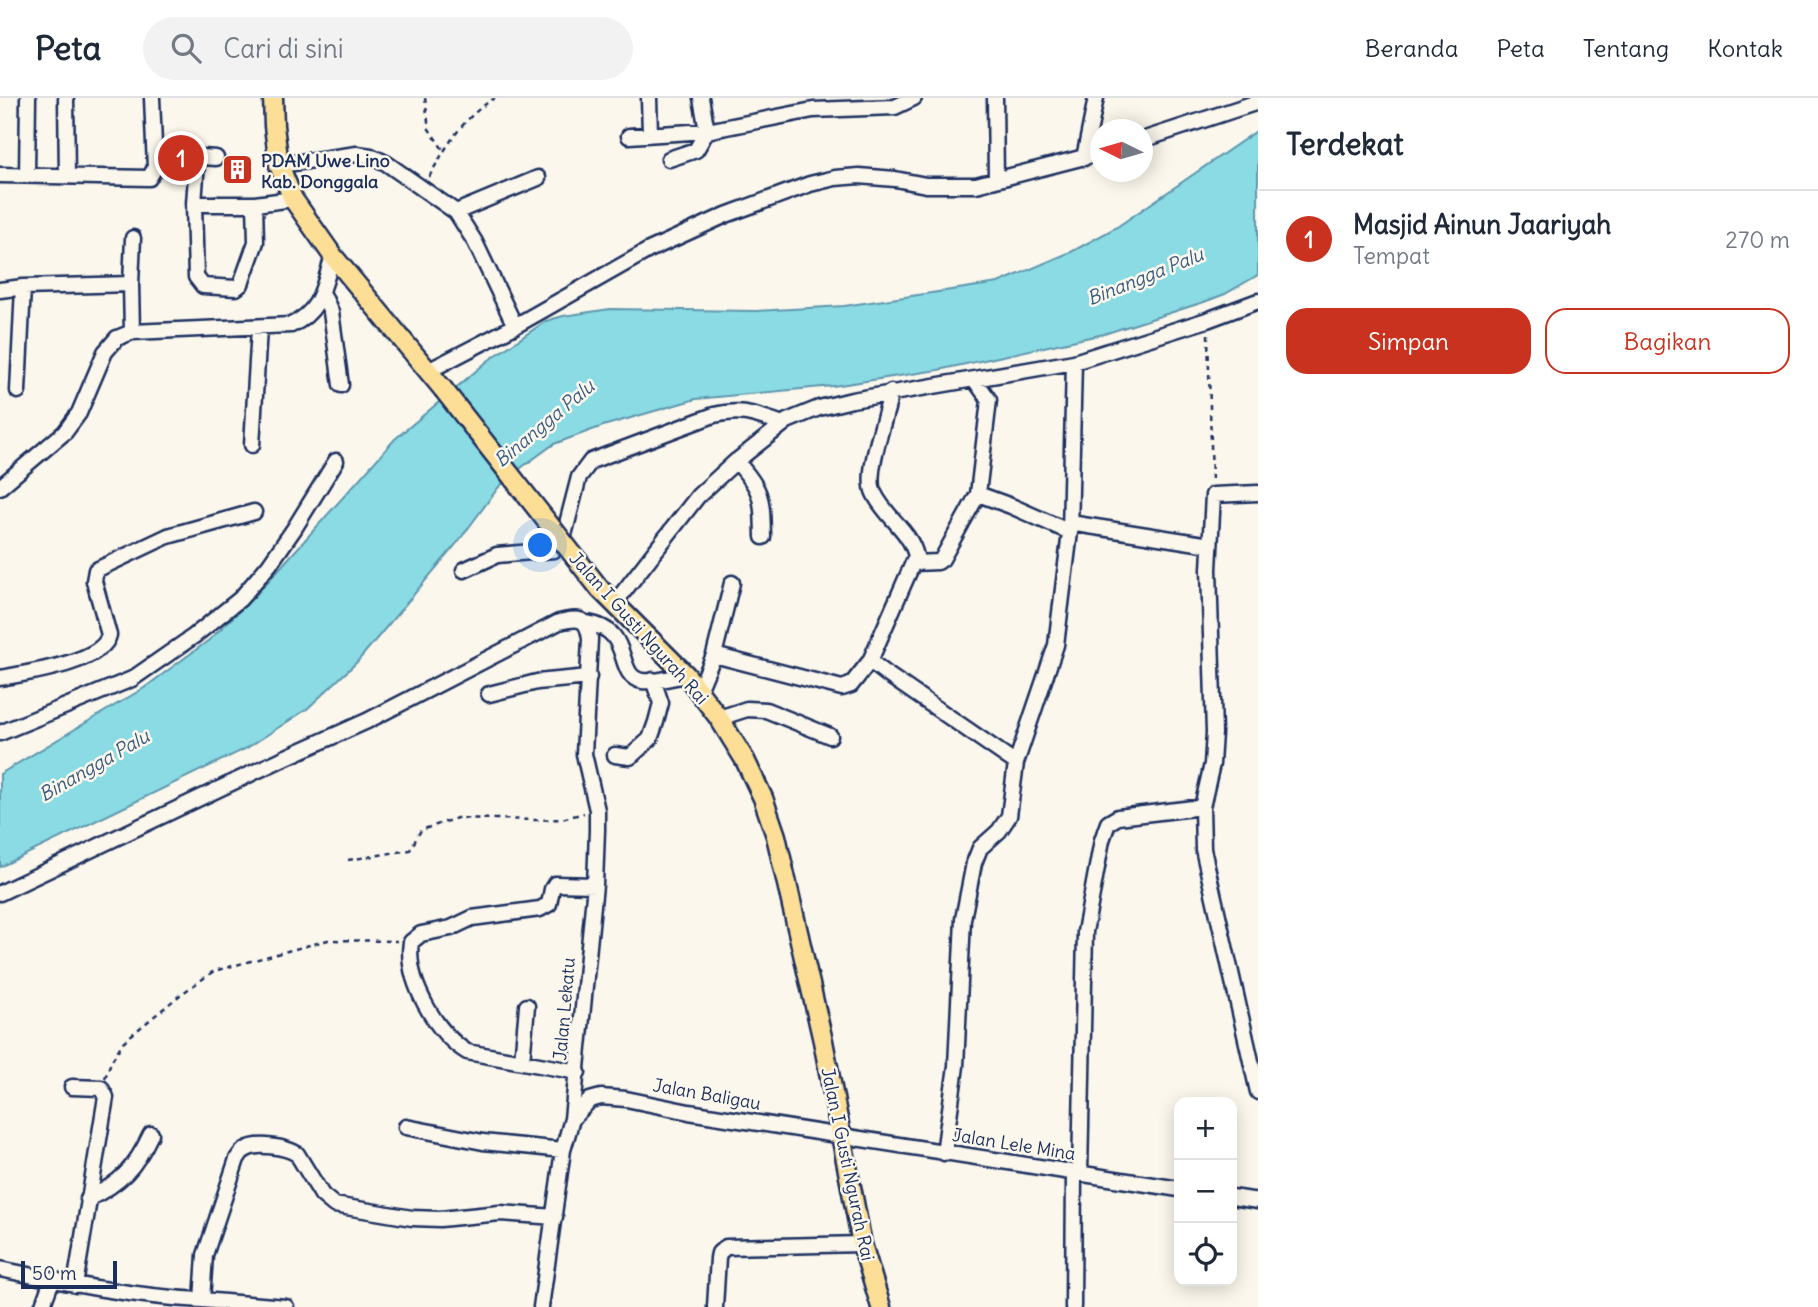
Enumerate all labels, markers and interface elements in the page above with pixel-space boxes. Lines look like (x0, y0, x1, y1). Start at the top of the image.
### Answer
search box (143, 17, 633, 80)
text: Peta (35, 27, 101, 69)
icon: search (167, 29, 205, 67)
text: Cari di sini (223, 32, 344, 65)
text: Beranda (1365, 33, 1458, 63)
text: Peta (1496, 33, 1545, 63)
text: Tentang (1583, 33, 1669, 63)
text: Kontak (1707, 33, 1783, 63)
north arrow (1090, 119, 1153, 182)
text: Terdekat (1286, 125, 1404, 163)
pin: 1 (158, 132, 204, 184)
place label: PDAM Uwe Lino Kab. Donggala (261, 149, 390, 193)
building icon: PDAM Uwe Lino Kab. Donggala (221, 153, 255, 187)
text: Masjid Ainun Jaariyah (1353, 208, 1611, 241)
text: 1 (1304, 225, 1314, 254)
text: 270 m (1725, 225, 1790, 254)
water label: Binangga Palu (1083, 241, 1207, 310)
text: Tempat (1353, 241, 1430, 270)
button: Simpan (1286, 308, 1531, 374)
button: Bagikan (1545, 308, 1790, 374)
water label: Binangga Palu (489, 374, 600, 472)
your location (523, 528, 557, 562)
street label: Jalan I Gusti Ngurah Rai (564, 547, 714, 709)
water label: Binangga Palu (35, 723, 154, 806)
street label: Jalan Lekatu (548, 957, 580, 1061)
street label: Jalan I Gusti Ngurah Rai (816, 1065, 880, 1263)
street label: Jalan Baligau (651, 1073, 763, 1115)
map controls (1174, 1097, 1237, 1286)
button: + (1174, 1097, 1237, 1160)
street label: Jalan Lele Mina (951, 1123, 1077, 1165)
button: − (1174, 1160, 1237, 1223)
button: locate (1174, 1223, 1237, 1286)
scale bar (21, 1258, 117, 1290)
text: 50 m (32, 1261, 77, 1285)

